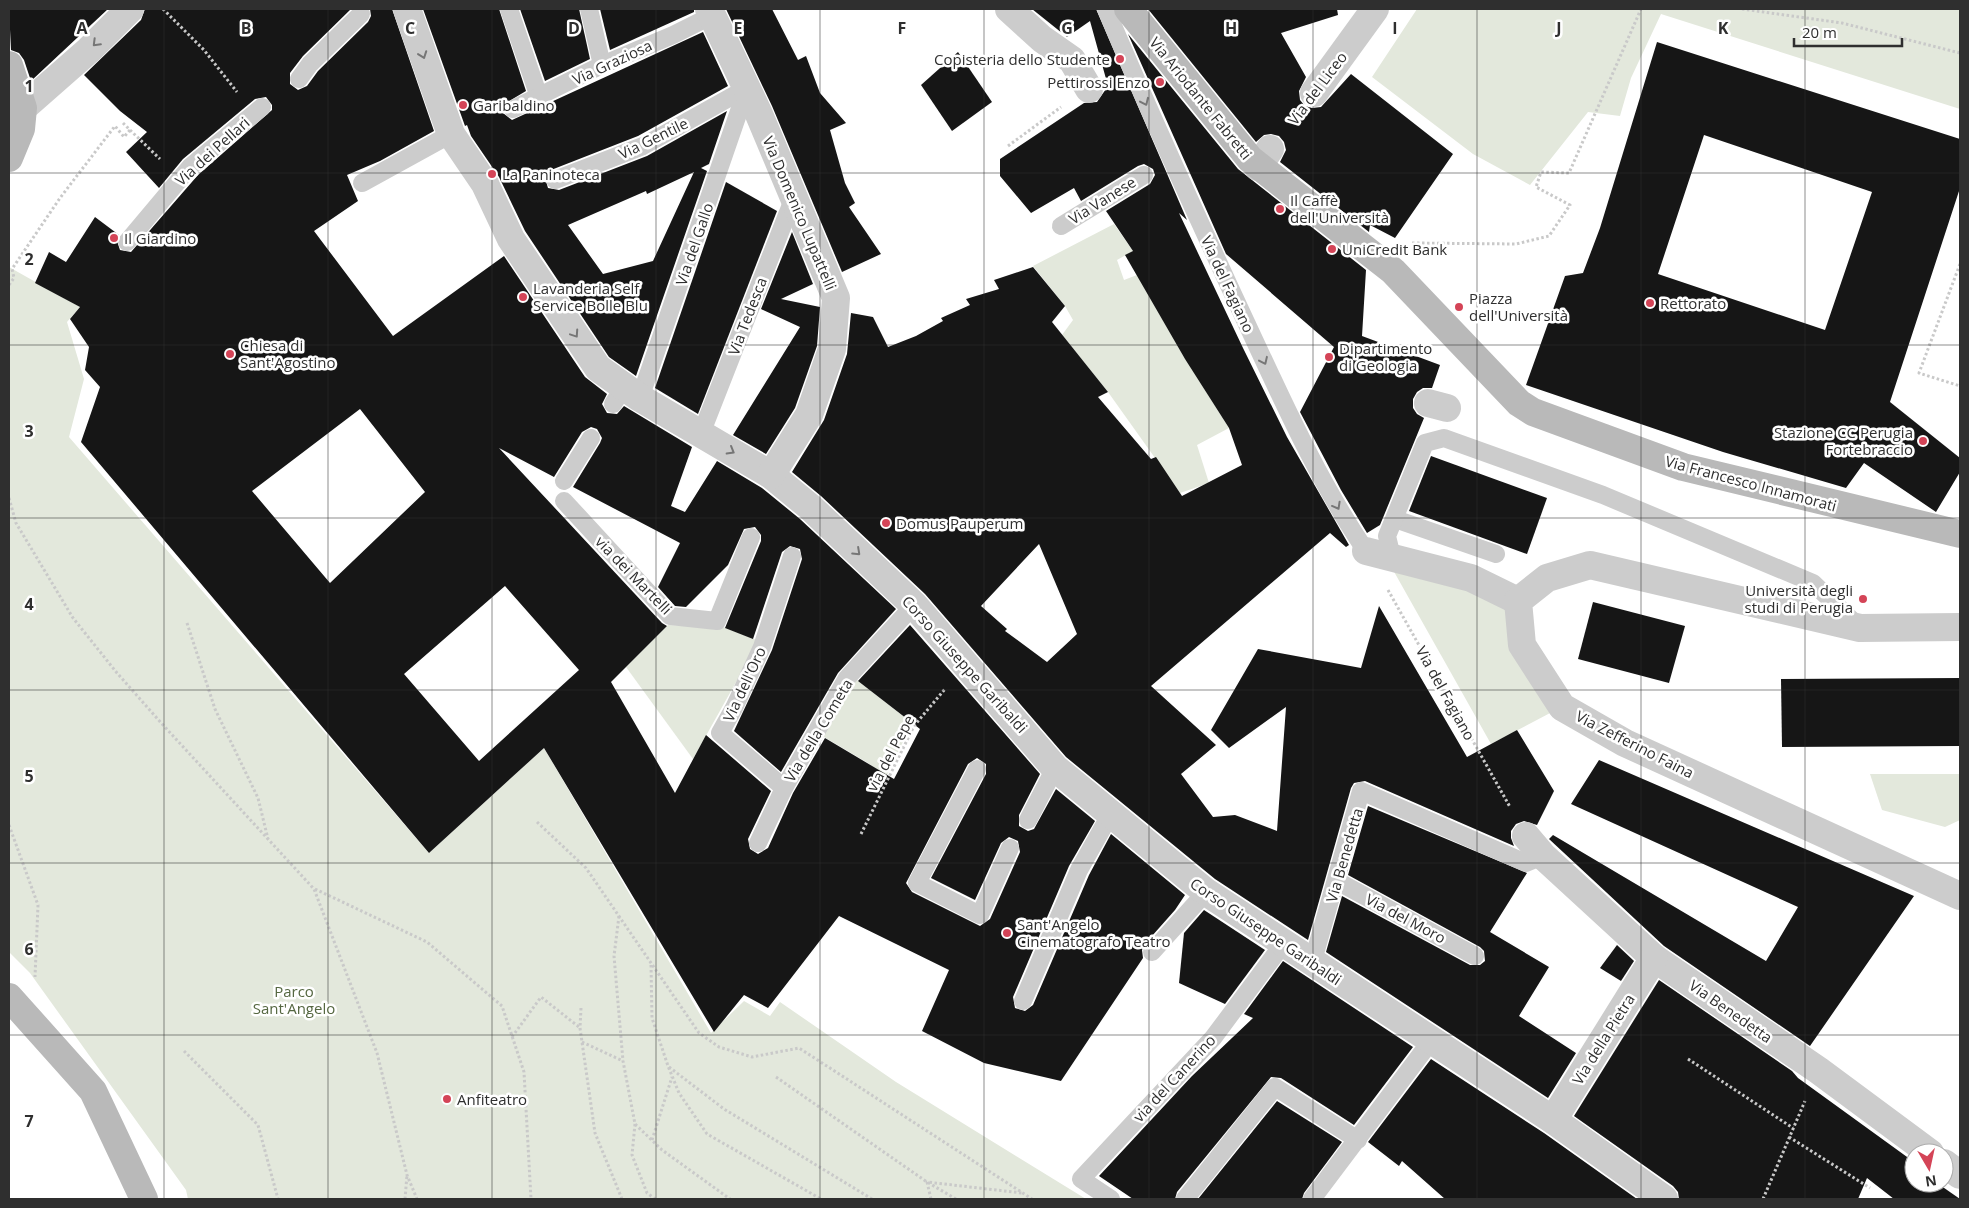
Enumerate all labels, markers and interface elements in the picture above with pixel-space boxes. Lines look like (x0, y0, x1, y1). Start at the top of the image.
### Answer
scale bar (1794, 15, 1902, 47)
text: A (76, 17, 88, 39)
text: B (241, 17, 251, 39)
text: C (405, 17, 415, 39)
text: D (568, 17, 580, 39)
text: E (734, 17, 743, 39)
text: F (898, 17, 906, 39)
text: G (1061, 17, 1073, 39)
text: H (1225, 17, 1237, 39)
text: I (1392, 17, 1398, 39)
text: J (1554, 17, 1562, 39)
text: K (1718, 17, 1729, 39)
text: 20 m (1802, 22, 1837, 42)
street label: Via Ariodante Fabretti (1145, 33, 1257, 163)
street label: Via Graziosa (569, 35, 655, 89)
one-way arrow (92, 37, 101, 46)
street label: Via del Liceo (1283, 47, 1351, 129)
place label: Copisteria dello Studente (934, 49, 1110, 69)
one-way arrow (417, 50, 427, 58)
marker: Copisteria dello Studente (1114, 53, 1126, 65)
place label: Pettirossi Enzo (1047, 72, 1150, 92)
text: 1 (24, 75, 34, 97)
marker: Pettirossi Enzo (1154, 76, 1166, 88)
place label: Garibaldino (473, 95, 555, 115)
one-way arrow (1139, 97, 1150, 106)
marker: Garibaldino (457, 99, 469, 111)
street label: Via dei Pellari (171, 112, 253, 190)
street label: Via Gentile (615, 113, 691, 163)
street label: Via Domenico Lupattelli (759, 133, 841, 293)
place label: La Paninoteca (502, 164, 600, 184)
marker: La Paninoteca (486, 168, 498, 180)
street label: Via Vanese (1065, 172, 1139, 228)
place label: Il Caffè dell'Università (1290, 190, 1389, 227)
street label: Via del Gallo (671, 200, 717, 288)
marker: Il Caffè dell'Università (1274, 203, 1286, 215)
place label: Il Giardino (124, 228, 196, 248)
marker: Il Giardino (108, 232, 120, 244)
street label: Via del Fagiano (1197, 232, 1259, 336)
place label: UniCredit Bank (1342, 239, 1447, 259)
marker: UniCredit Bank (1326, 243, 1338, 255)
text: 2 (24, 248, 34, 270)
street label: Via Tedesca (723, 274, 771, 358)
place label: Lavanderia Self Service Bolle Blu (533, 278, 648, 315)
place label: Piazza dell'Università (1469, 288, 1568, 325)
marker: Lavanderia Self Service Bolle Blu (517, 291, 529, 303)
place label: Rettorato (1660, 293, 1726, 313)
marker: Rettorato (1644, 297, 1656, 309)
marker: Piazza dell'Università (1453, 301, 1465, 313)
one-way arrow (569, 328, 578, 338)
place label: Chiesa di Sant'Agostino (240, 335, 336, 372)
place label: Dipartimento di Geologia (1339, 338, 1432, 375)
marker: Chiesa di Sant'Agostino (224, 348, 236, 360)
marker: Dipartimento di Geologia (1323, 351, 1335, 363)
one-way arrow (1258, 356, 1269, 365)
text: 3 (24, 420, 34, 442)
place label: Stazione CC Perugia Fortebraccio (1774, 422, 1913, 459)
marker: Stazione CC Perugia Fortebraccio (1917, 435, 1929, 447)
one-way arrow (725, 445, 734, 455)
street label: Via Francesco Innamorati (1663, 450, 1839, 516)
one-way arrow (1331, 501, 1341, 510)
place label: Domus Pauperum (896, 513, 1023, 533)
marker: Domus Pauperum (880, 517, 892, 529)
street label: via dei Martelli (591, 531, 677, 619)
one-way arrow (852, 546, 861, 555)
place label: Università degli studi di Perugia (1745, 580, 1853, 617)
street label: Corso Giuseppe Garibaldi (898, 591, 1032, 737)
text: 4 (24, 593, 34, 615)
marker: Università degli studi di Perugia (1857, 593, 1869, 605)
street label: Via del Fagiano (1412, 642, 1480, 744)
street label: Via dell'Oro (718, 643, 770, 725)
street label: Via della Cometa (779, 675, 857, 785)
street label: Via Zefferino Faina (1573, 706, 1697, 782)
street label: via del Pepe (861, 711, 919, 795)
text: 5 (24, 765, 34, 787)
street label: Via Benedetta (1321, 805, 1367, 905)
street label: Corso Giuseppe Garibaldi (1187, 873, 1345, 989)
street label: Via del Moro (1362, 889, 1450, 947)
place label: Sant'Angelo Cinematografo Teatro (1017, 914, 1171, 951)
marker: Sant'Angelo Cinematografo Teatro (1001, 927, 1013, 939)
text: 6 (24, 938, 34, 960)
street label: Via Benedetta (1685, 975, 1777, 1047)
park label: Parco Sant'Angelo (253, 981, 335, 1018)
street label: Via della Pietra (1567, 990, 1639, 1088)
street label: via del Canerino (1128, 1030, 1220, 1126)
place label: Anfiteatro (457, 1089, 527, 1109)
marker: Anfiteatro (441, 1093, 453, 1105)
text: 7 (24, 1110, 34, 1132)
north arrow (1904, 1143, 1954, 1193)
text: N (1924, 1171, 1938, 1192)

